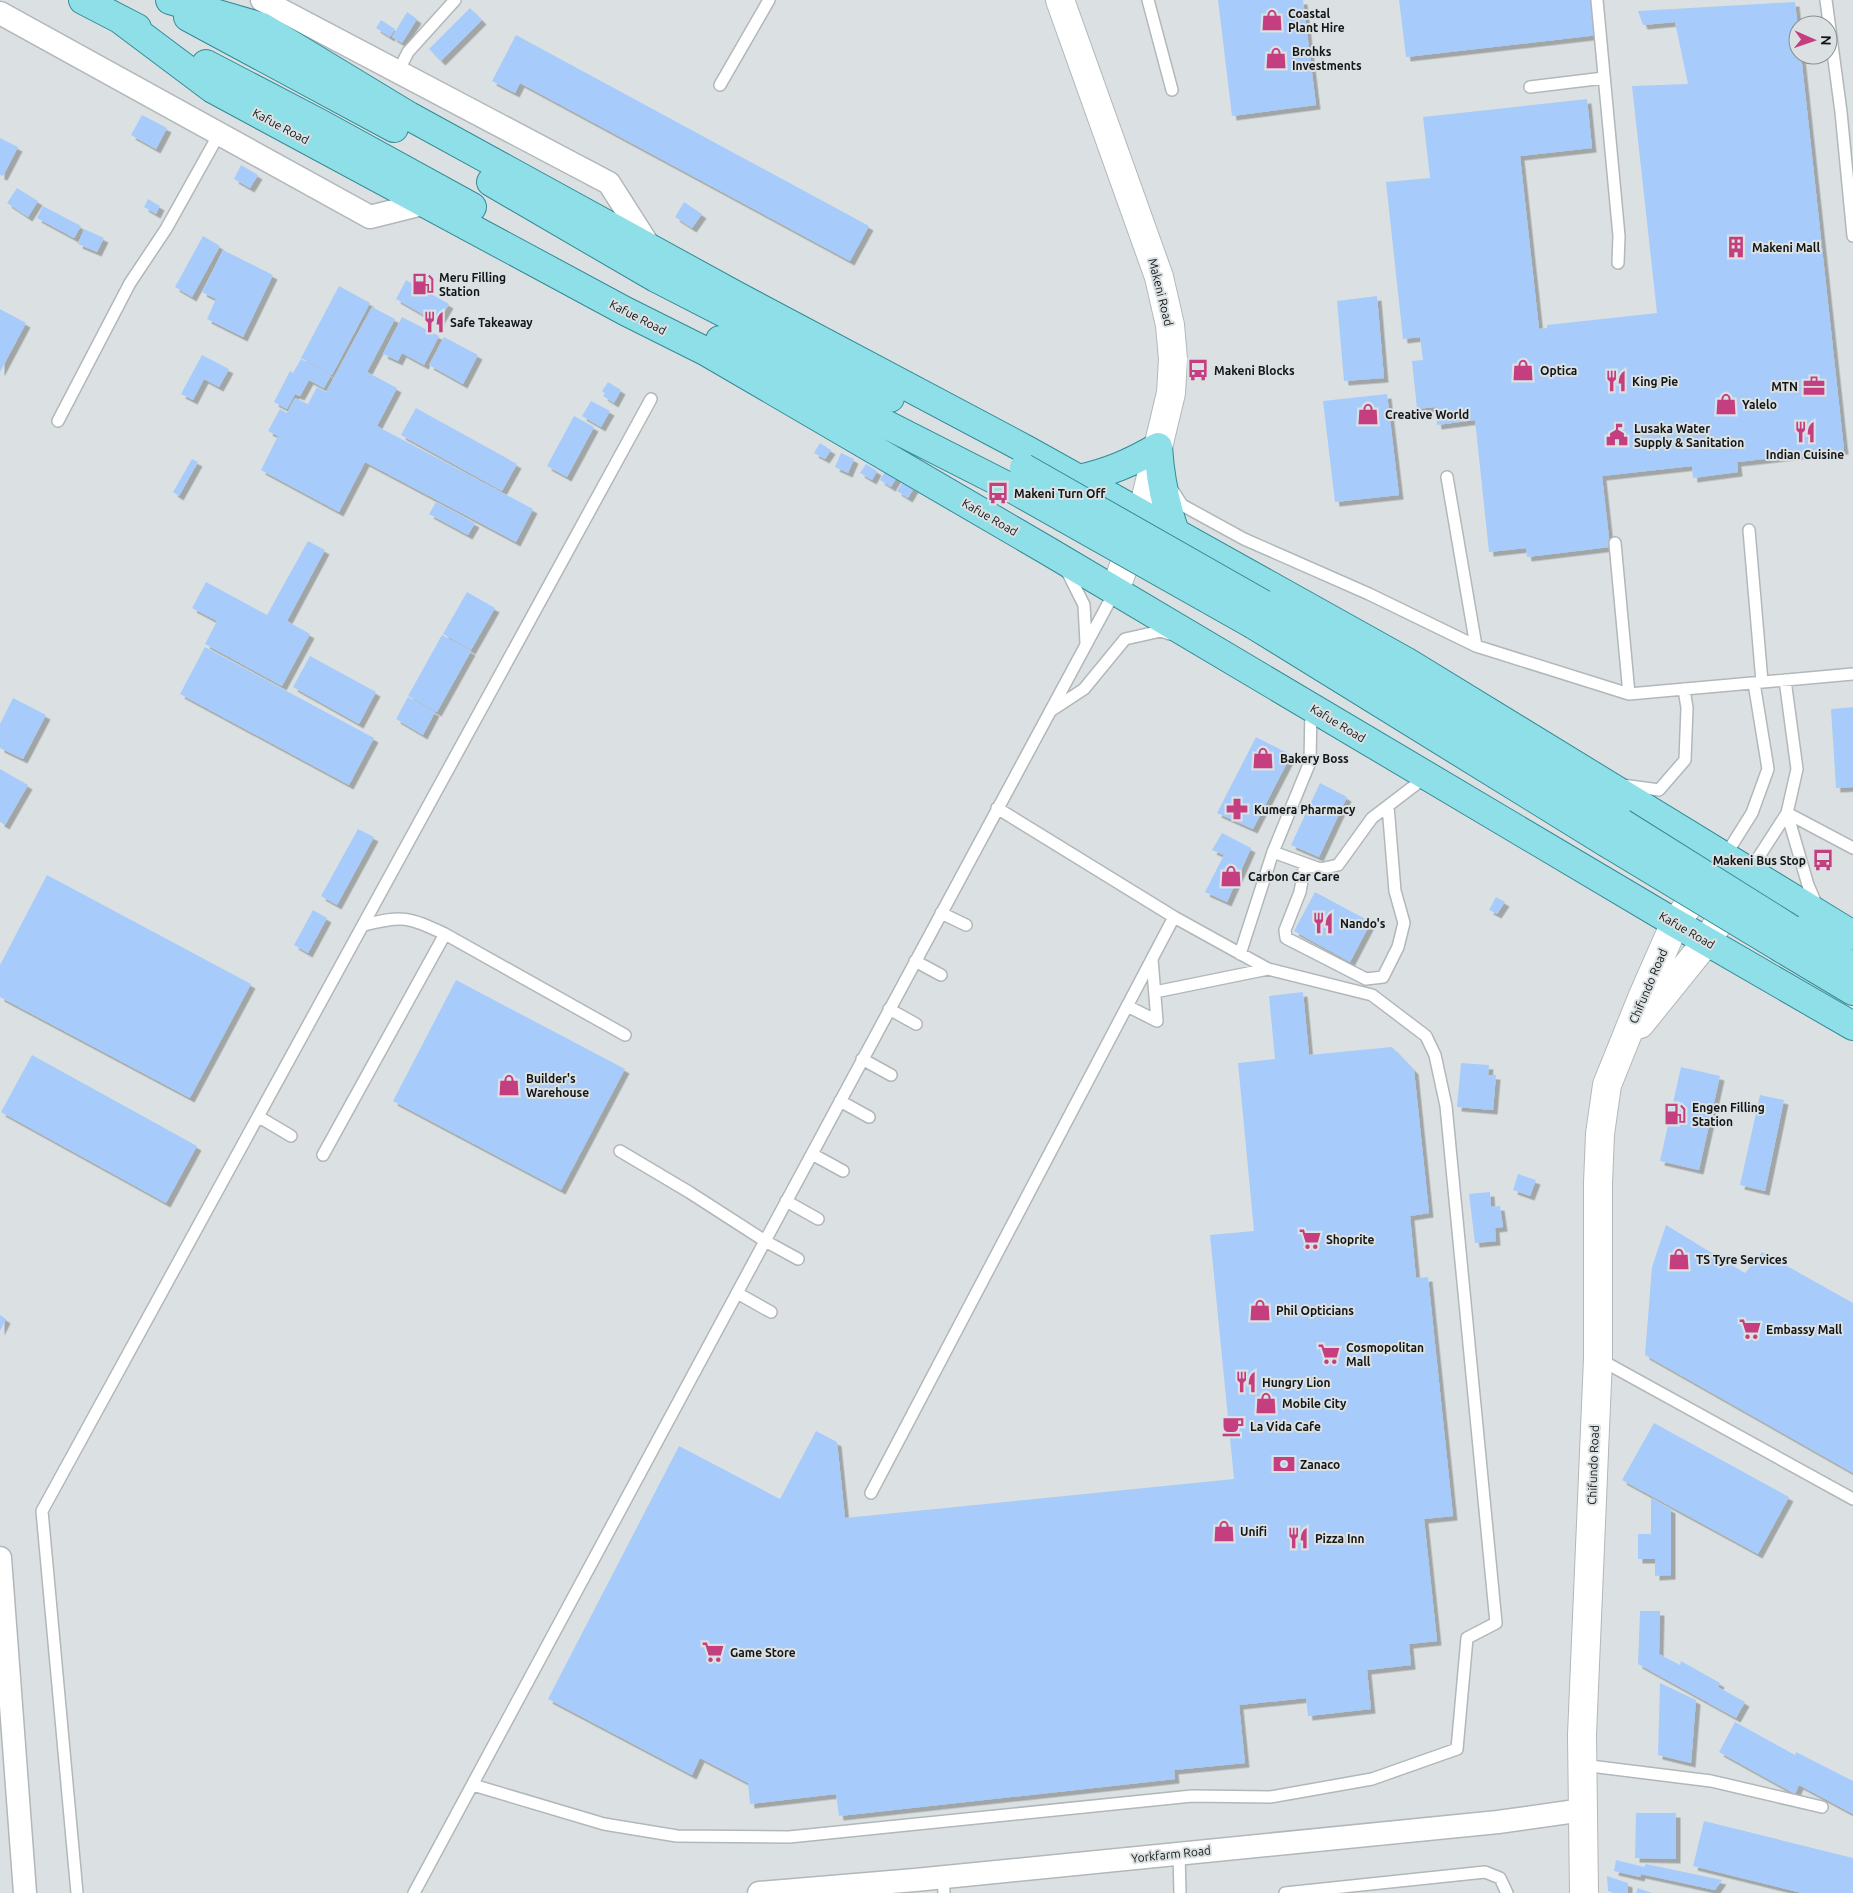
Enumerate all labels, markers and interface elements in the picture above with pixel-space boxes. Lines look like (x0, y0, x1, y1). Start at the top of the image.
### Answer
shop icon: Coastal Plant Hire (1259, 7, 1285, 33)
place label: Coastal Plant Hire (1288, 7, 1345, 34)
north arrow (1788, 15, 1838, 65)
text: N (1818, 35, 1834, 46)
shop icon: Brohks Investments (1263, 45, 1289, 71)
place label: Brohks Investments (1292, 45, 1362, 72)
street label: Kafue Road (251, 106, 311, 146)
building icon: Makeni Mall (1723, 234, 1749, 260)
place label: Makeni Mall (1752, 241, 1820, 254)
street label: Makeni Road (1146, 257, 1176, 327)
fuel station icon: Meru Filling Station (410, 271, 436, 297)
place label: Meru Filling Station (439, 271, 506, 298)
street label: Kafue Road (607, 297, 669, 337)
restaurant icon: Safe Takeaway (421, 309, 447, 335)
place label: Safe Takeaway (450, 316, 533, 329)
bus stop icon: Makeni Blocks (1185, 357, 1211, 383)
shop icon: Optica (1510, 357, 1536, 383)
place label: Makeni Blocks (1214, 364, 1295, 377)
place label: Optica (1540, 364, 1577, 377)
restaurant icon: King Pie (1603, 368, 1629, 394)
office icon: MTN (1801, 373, 1827, 399)
place label: King Pie (1632, 375, 1678, 388)
place label: MTN (1771, 380, 1798, 393)
shop icon: Yalelo (1713, 391, 1739, 417)
place label: Yalelo (1742, 398, 1777, 411)
shop icon: Creative World (1355, 401, 1381, 427)
place label: Creative World (1385, 408, 1469, 421)
restaurant icon: Indian Cuisine (1792, 419, 1818, 445)
public building icon: Lusaka Water Supply & Sanitation (1604, 422, 1630, 448)
place label: Lusaka Water Supply & Sanitation (1634, 422, 1744, 449)
place label: Indian Cuisine (1766, 448, 1844, 461)
bus stop icon: Makeni Turn Off (985, 480, 1011, 506)
place label: Makeni Turn Off (1014, 487, 1105, 500)
street label: Kafue Road (960, 496, 1020, 538)
street label: Kafue Road (1308, 701, 1368, 745)
shop icon: Bakery Boss (1250, 745, 1276, 771)
place label: Bakery Boss (1280, 752, 1349, 765)
pharmacy icon: Kumera Pharmacy (1224, 796, 1250, 822)
place label: Kumera Pharmacy (1254, 803, 1356, 816)
bus stop icon: Makeni Bus Stop (1810, 847, 1836, 873)
place label: Makeni Bus Stop (1713, 854, 1806, 867)
shop icon: Carbon Car Care (1218, 863, 1244, 889)
place label: Carbon Car Care (1248, 870, 1340, 883)
street label: Kafue Road (1657, 909, 1717, 951)
restaurant icon: Nando's (1310, 910, 1336, 936)
place label: Nando's (1340, 917, 1386, 930)
street label: Chifundo Road (1626, 947, 1670, 1025)
shop icon: Builder's Warehouse (496, 1072, 522, 1098)
place label: Builder's Warehouse (526, 1072, 589, 1099)
fuel station icon: Engen Filling Station (1662, 1101, 1688, 1127)
place label: Engen Filling Station (1692, 1101, 1765, 1128)
supermarket icon: Shoprite (1297, 1226, 1323, 1252)
place label: Shoprite (1326, 1233, 1375, 1246)
shop icon: TS Tyre Services (1666, 1246, 1692, 1272)
place label: TS Tyre Services (1696, 1253, 1788, 1266)
shop icon: Phil Opticians (1247, 1297, 1273, 1323)
place label: Phil Opticians (1276, 1304, 1354, 1317)
supermarket icon: Embassy Mall (1737, 1316, 1763, 1342)
place label: Embassy Mall (1766, 1323, 1843, 1336)
supermarket icon: Cosmopolitan Mall (1316, 1341, 1342, 1367)
place label: Cosmopolitan Mall (1346, 1341, 1424, 1368)
restaurant icon: Hungry Lion (1233, 1369, 1259, 1395)
place label: Hungry Lion (1262, 1376, 1330, 1389)
shop icon: Mobile City (1253, 1390, 1279, 1416)
place label: Mobile City (1282, 1397, 1347, 1410)
cafe icon: La Vida Cafe (1220, 1413, 1246, 1439)
place label: La Vida Cafe (1250, 1420, 1321, 1433)
street label: Chifundo Road (1585, 1425, 1601, 1505)
bank icon: Zanaco (1271, 1451, 1297, 1477)
place label: Zanaco (1300, 1458, 1340, 1471)
shop icon: Unifi (1211, 1518, 1237, 1544)
place label: Unifi (1240, 1525, 1267, 1538)
restaurant icon: Pizza Inn (1285, 1525, 1311, 1551)
place label: Pizza Inn (1315, 1532, 1365, 1545)
supermarket icon: Game Store (700, 1639, 726, 1665)
place label: Game Store (730, 1646, 796, 1659)
street label: Yorkfarm Road (1130, 1843, 1212, 1865)

